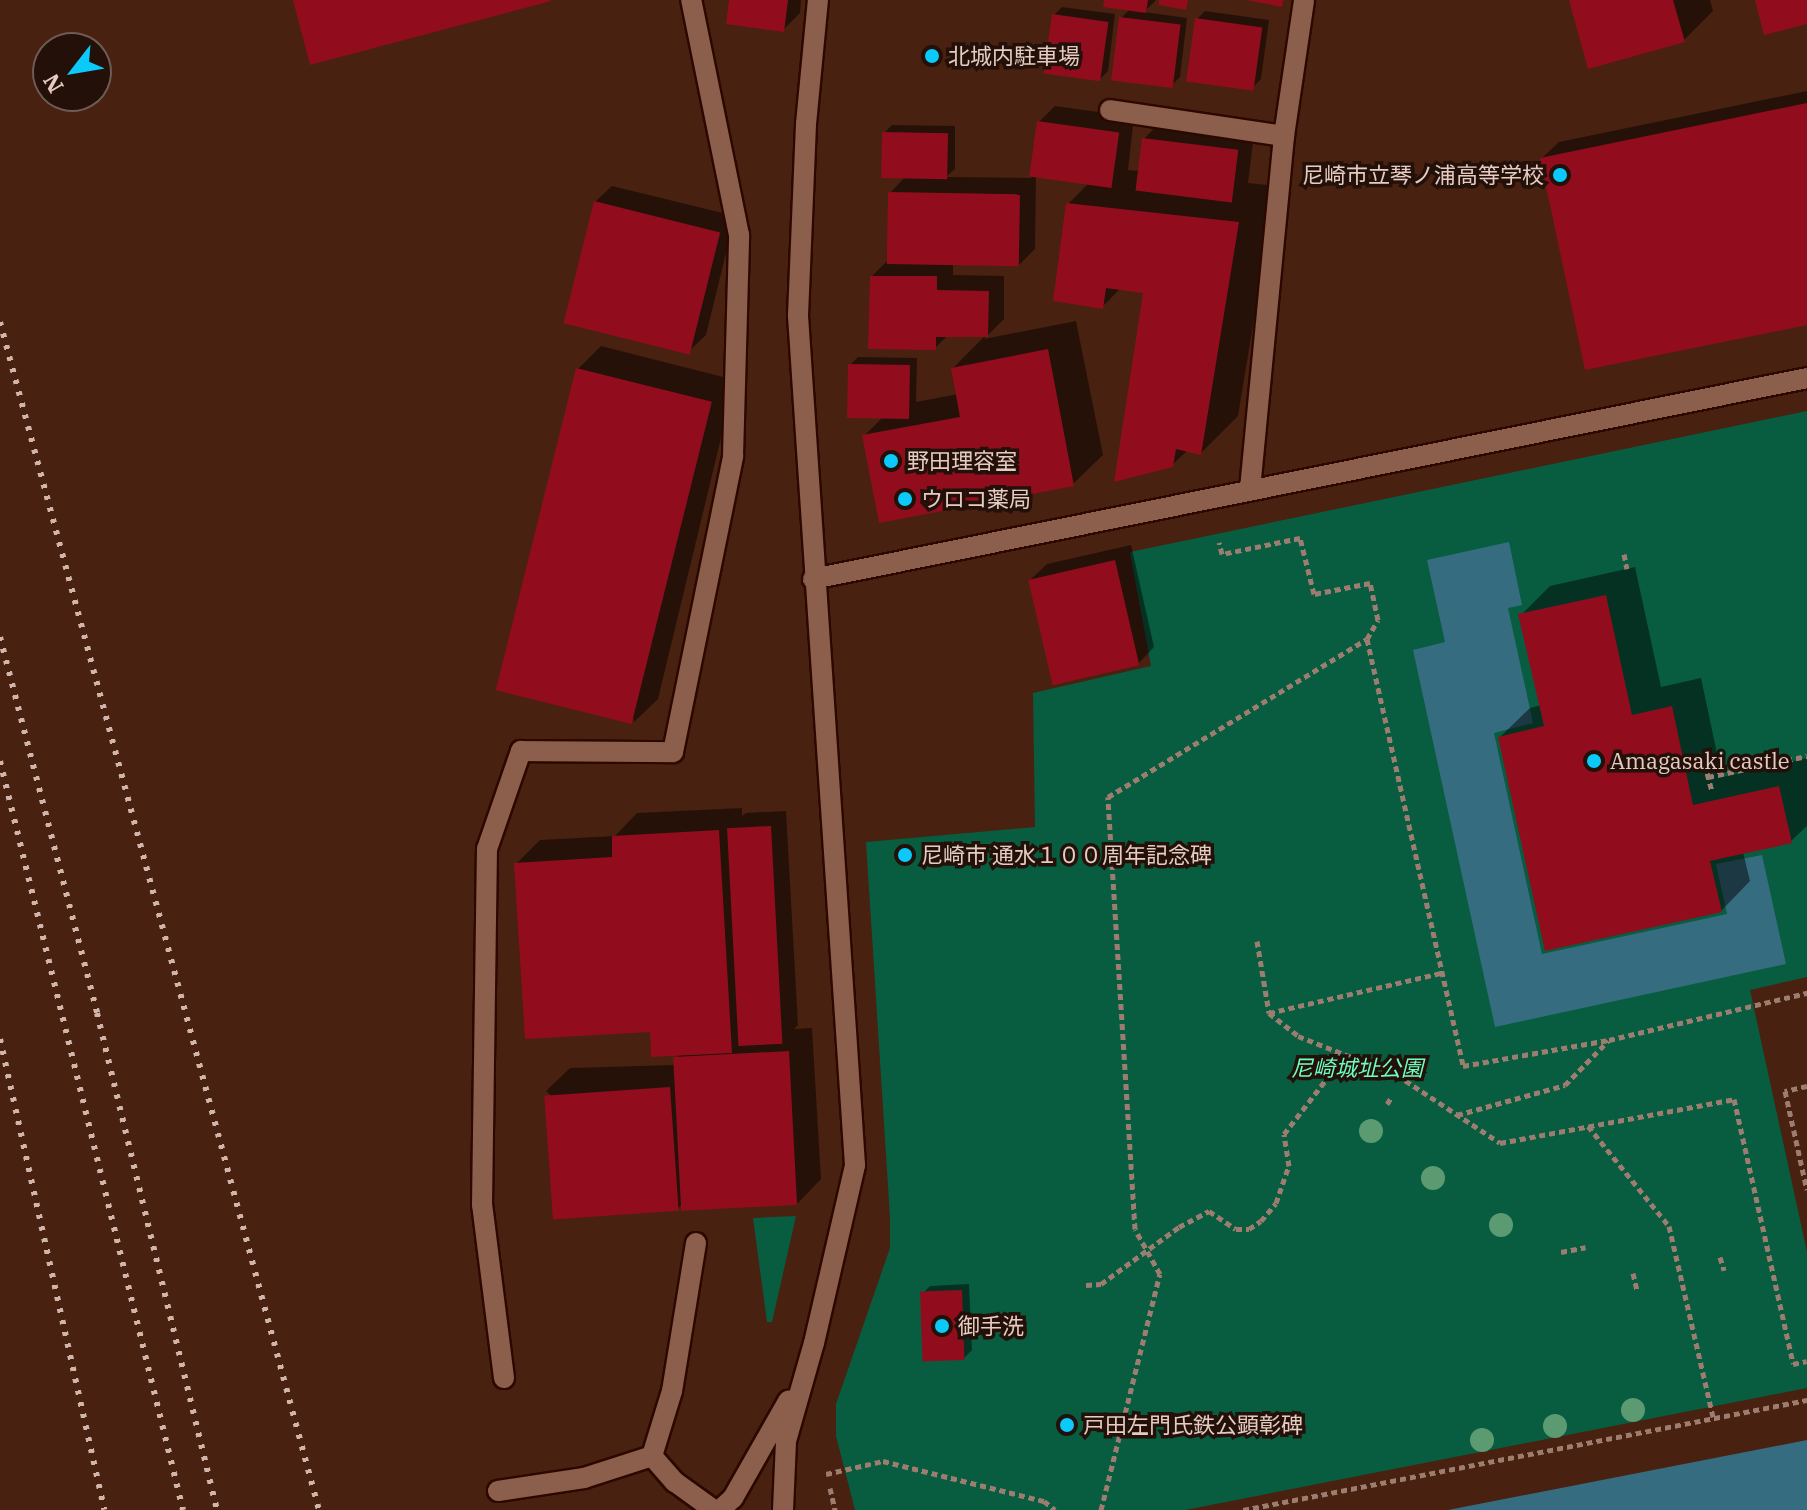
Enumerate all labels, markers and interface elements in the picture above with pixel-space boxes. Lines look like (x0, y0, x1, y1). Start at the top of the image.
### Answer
north arrow (32, 32, 112, 112)
place label: 北城内駐車場 (948, 43, 1080, 69)
marker: 北城内駐車場 (923, 47, 941, 65)
text: N (36, 69, 70, 99)
place label: 尼崎市立琴ノ浦高等学校 (1302, 162, 1544, 188)
marker: 尼崎市立琴ノ浦高等学校 (1551, 166, 1569, 184)
place label: 野田理容室 (907, 448, 1017, 474)
marker: 野田理容室 (882, 452, 900, 470)
place label: ウロコ薬局 (921, 486, 1031, 512)
marker: ウロコ薬局 (896, 490, 914, 508)
place label: Amagasaki castle (1610, 748, 1790, 774)
marker: Amagasaki castle (1585, 752, 1603, 770)
place label: 尼崎市 通水１００周年記念碑 (921, 842, 1212, 868)
marker: 尼崎市 通水１００周年記念碑 (896, 846, 914, 864)
park label: 尼崎城址公園 (1291, 1055, 1423, 1081)
place label: 御手洗 (958, 1313, 1024, 1339)
marker: 御手洗 (933, 1317, 951, 1335)
place label: 戸田左門氏鉄公顕彰碑 (1083, 1412, 1303, 1438)
marker: 戸田左門氏鉄公顕彰碑 (1058, 1416, 1076, 1434)

